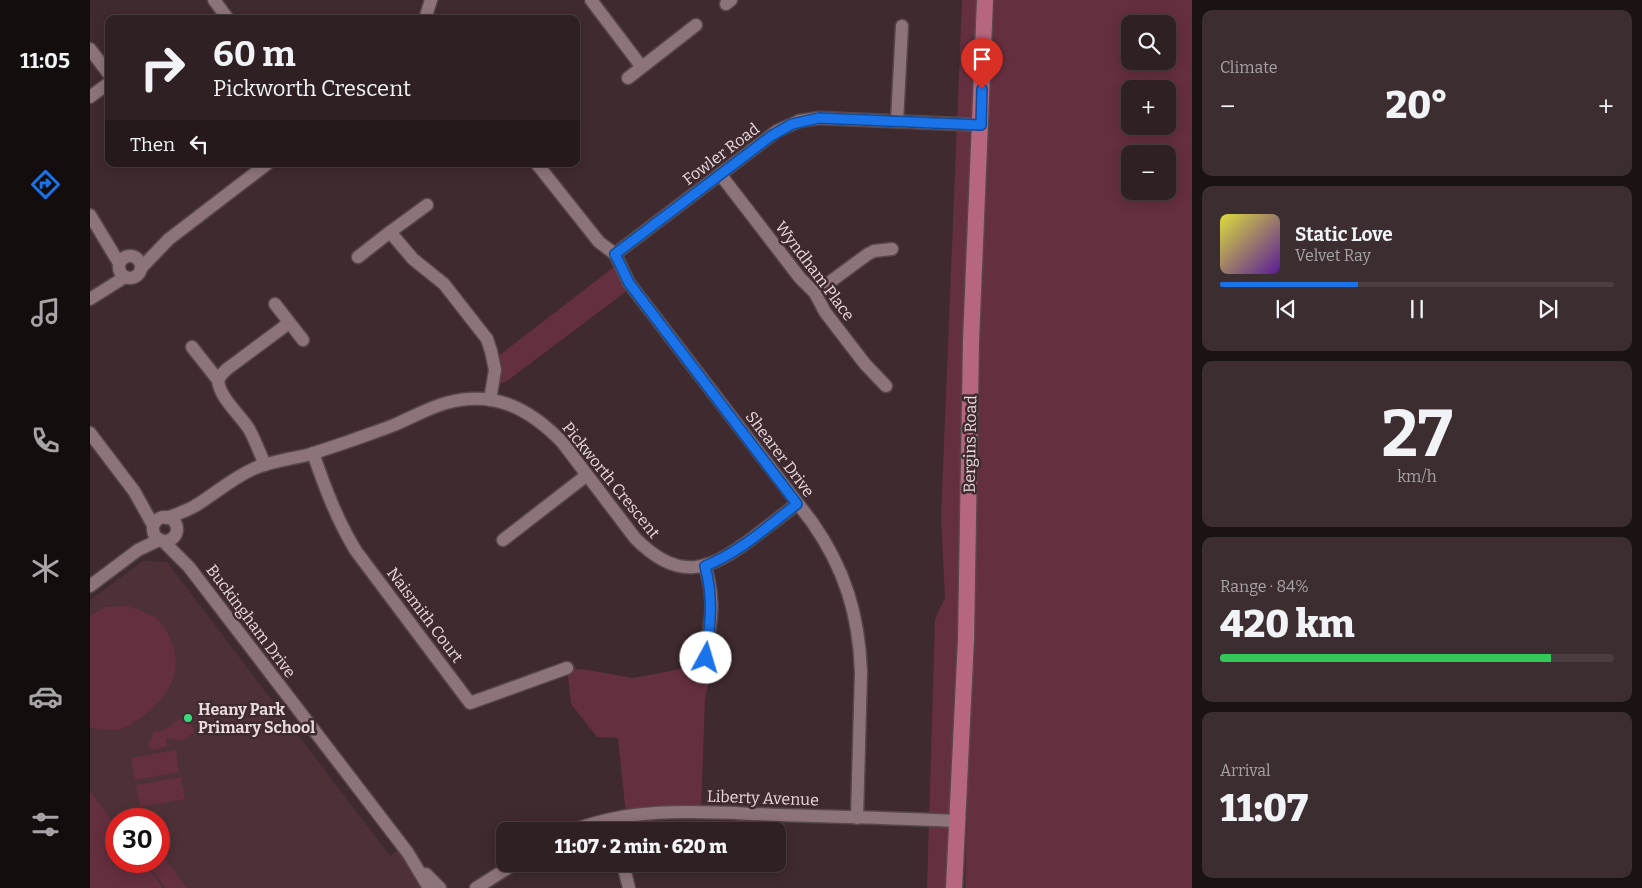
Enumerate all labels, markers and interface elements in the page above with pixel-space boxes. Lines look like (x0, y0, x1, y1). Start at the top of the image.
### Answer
map controls (1121, 15, 1176, 200)
button: search (1121, 15, 1176, 70)
text: 60 m (213, 33, 296, 75)
icon: right (130, 35, 195, 100)
pin (961, 38, 1003, 89)
icon: arrive (968, 45, 996, 73)
text: 11:05 (20, 47, 70, 74)
text: Climate (1220, 58, 1278, 77)
text: Pickworth Crescent (213, 75, 411, 102)
button: + (1121, 80, 1176, 135)
text: 20° (1386, 82, 1448, 128)
text: − (1220, 90, 1235, 123)
text: + (1598, 90, 1614, 123)
street label: Fowler Road (679, 119, 763, 189)
icon: left (185, 130, 213, 158)
text: Then (130, 133, 175, 156)
button: − (1121, 145, 1176, 200)
icon: directions (28, 167, 63, 202)
street label: Wyndham Place (771, 218, 859, 324)
text: Static Love (1295, 223, 1393, 246)
text: Velvet Ray (1295, 246, 1371, 265)
icon: music (28, 295, 63, 330)
icon: previous (1272, 295, 1300, 323)
icon: pause (1403, 295, 1431, 323)
icon: next (1534, 295, 1562, 323)
street label: Bergins Road (960, 394, 980, 493)
text: 27 (1381, 395, 1453, 473)
street label: Shearer Drive (742, 407, 818, 501)
street label: Pickworth Crescent (558, 418, 664, 542)
icon: phone (28, 423, 63, 458)
text: km/h (1397, 467, 1437, 486)
icon: climate (28, 551, 63, 586)
street label: Buckingham Drive (202, 561, 300, 681)
street label: Naismith Court (383, 564, 467, 667)
text: Range · 84% (1220, 577, 1309, 596)
text: 420 km (1220, 601, 1355, 647)
position arrow (679, 631, 731, 683)
icon: car (28, 679, 63, 714)
place label: Heany Park Primary School (198, 700, 315, 737)
marker: Heany Park Primary School (182, 712, 194, 724)
text: Arrival (1220, 761, 1271, 780)
text: 11:07 (1220, 785, 1308, 831)
street label: Liberty Avenue (707, 787, 819, 809)
icon: filters (28, 807, 63, 842)
speed limit sign: 30 (105, 808, 170, 873)
text: 11:07 · 2 min · 620 m (555, 835, 727, 858)

